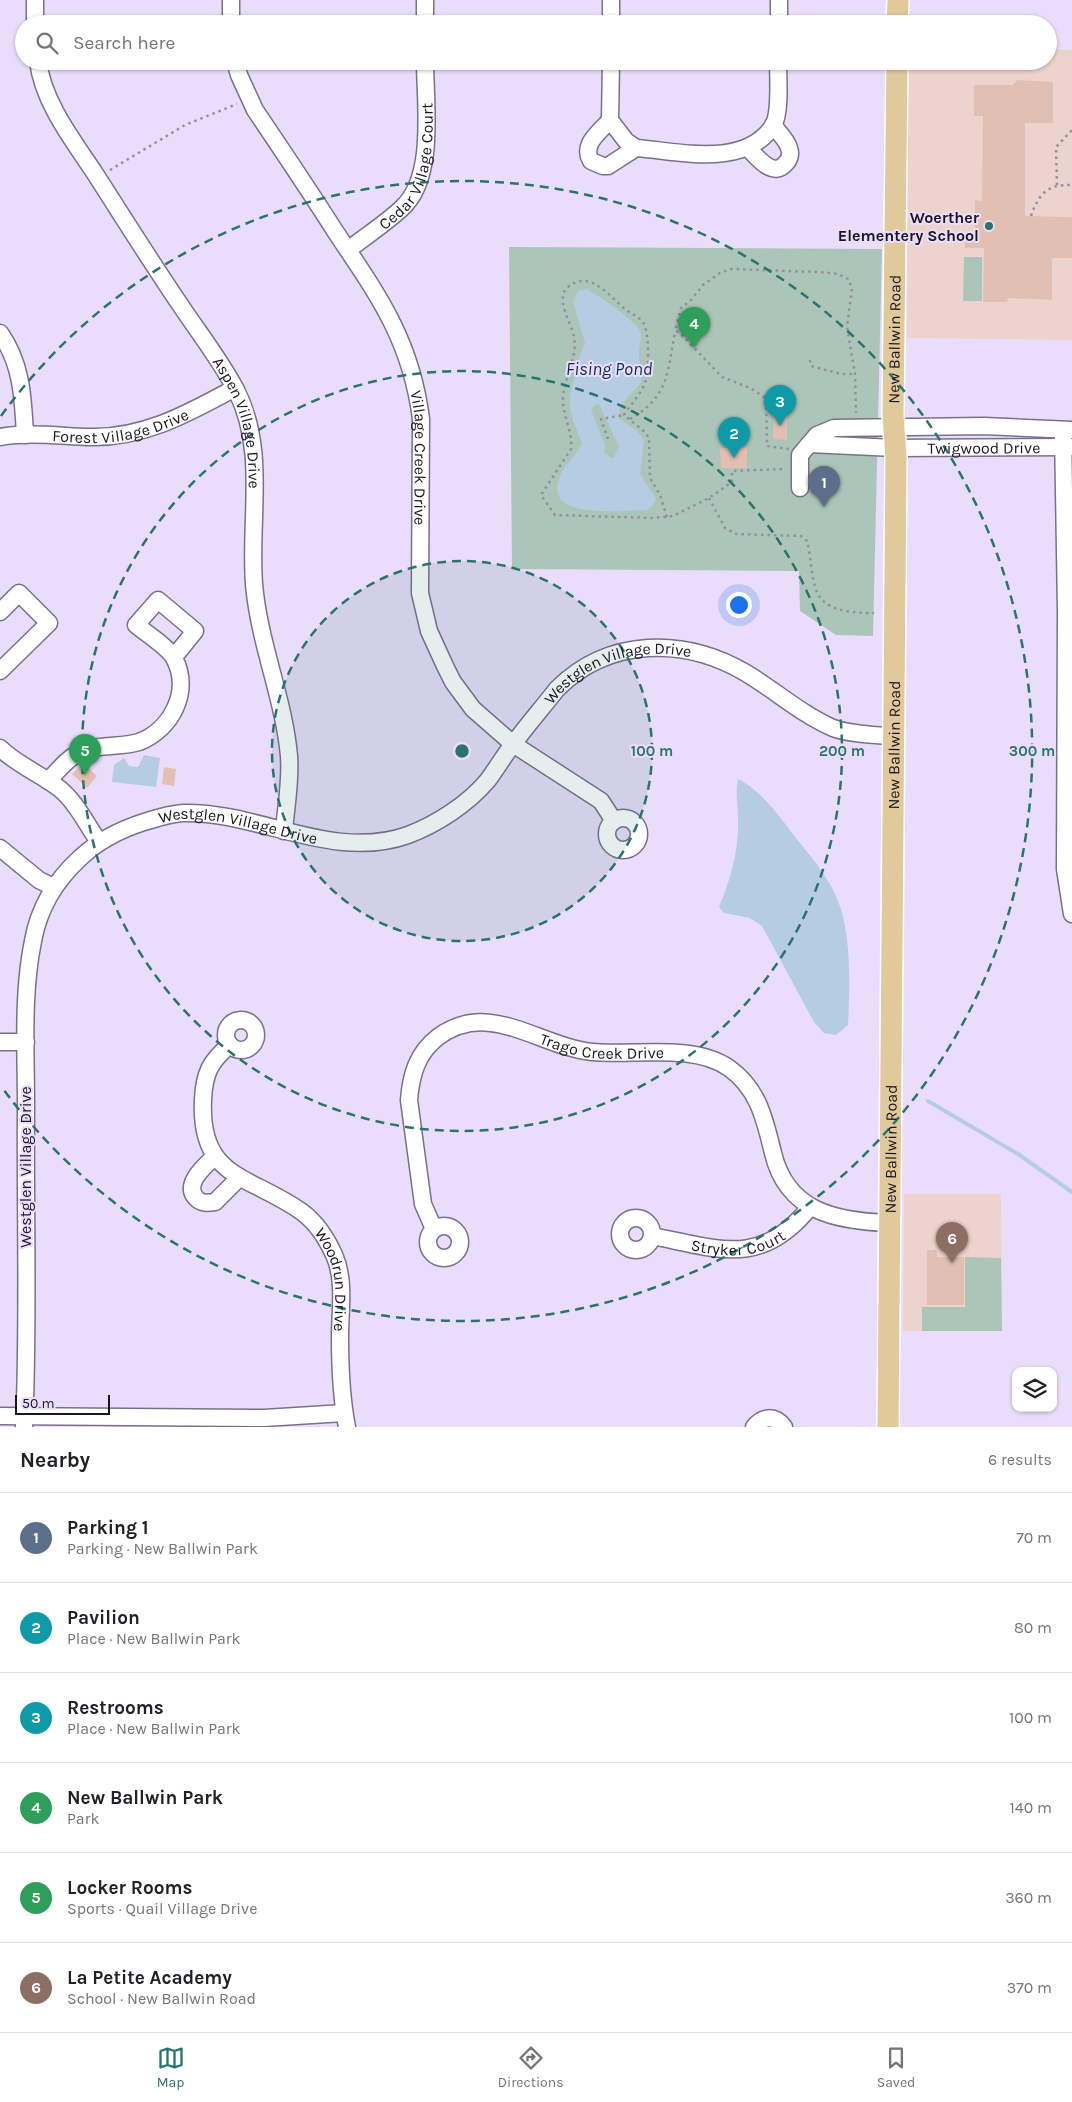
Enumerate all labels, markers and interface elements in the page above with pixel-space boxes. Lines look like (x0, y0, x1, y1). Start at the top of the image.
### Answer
search box (15, 15, 1057, 70)
icon: search (33, 29, 61, 57)
text: Search here (73, 32, 175, 54)
street label: Cedar Village Court (375, 103, 437, 234)
place label: Woerther Elementery School (838, 208, 980, 245)
marker: Woerther Elementery School (983, 220, 995, 232)
street label: New Ballwin Road (884, 275, 905, 404)
pin: 4 (678, 307, 710, 348)
street label: Aspen Village Drive (209, 353, 264, 489)
water label: Fising Pond (566, 358, 653, 380)
pin: 3 (764, 385, 796, 426)
street label: Village Creek Drive (406, 389, 430, 525)
street label: Forest Village Drive (52, 405, 192, 447)
pin: 2 (718, 417, 750, 458)
street label: Twigwood Drive (927, 438, 1040, 458)
pin: 1 (808, 466, 840, 507)
your location (726, 592, 752, 618)
street label: Westglen Village Drive (540, 639, 693, 708)
street label: New Ballwin Road (884, 680, 904, 810)
pin: 5 (69, 734, 101, 775)
centre of rings (453, 742, 471, 760)
text: 100 m (631, 742, 673, 760)
text: 200 m (819, 742, 865, 760)
text: 300 m (1009, 742, 1055, 760)
street label: Westglen Village Drive (157, 804, 319, 848)
street label: Trago Creek Drive (537, 1029, 664, 1063)
street label: New Ballwin Road (881, 1084, 901, 1214)
street label: Westglen Village Drive (16, 1086, 35, 1248)
pin: 6 (936, 1222, 968, 1263)
street label: Woodrun Drive (311, 1224, 350, 1332)
street label: Stryker Court (689, 1226, 789, 1259)
map controls (1012, 1367, 1057, 1412)
button: layers (1012, 1367, 1057, 1412)
scale bar (15, 1392, 110, 1415)
text: 50 m (22, 1395, 55, 1412)
text: Nearby (20, 1448, 90, 1472)
text: 6 results (988, 1450, 1052, 1469)
text: Parking 1 (67, 1517, 149, 1539)
text: 1 (33, 1528, 39, 1547)
text: 70 m (1016, 1528, 1052, 1547)
text: Parking · New Ballwin Park (67, 1539, 258, 1558)
text: Pavilion (67, 1607, 140, 1629)
text: 2 (31, 1618, 41, 1637)
text: 80 m (1014, 1618, 1052, 1637)
text: Place · New Ballwin Park (67, 1629, 241, 1648)
text: Restrooms (67, 1697, 164, 1719)
text: 3 (31, 1708, 41, 1727)
text: 100 m (1009, 1708, 1052, 1727)
text: Place · New Ballwin Park (67, 1719, 241, 1738)
text: New Ballwin Park (67, 1787, 223, 1809)
text: 4 (31, 1798, 41, 1817)
text: 140 m (1010, 1798, 1052, 1817)
text: Park (67, 1809, 99, 1828)
text: Locker Rooms (67, 1877, 193, 1899)
text: 5 (31, 1888, 41, 1907)
text: 360 m (1005, 1888, 1052, 1907)
text: Sports · Quail Village Drive (67, 1899, 257, 1918)
text: La Petite Academy (67, 1967, 232, 1989)
text: 6 (31, 1978, 41, 1997)
text: 370 m (1007, 1978, 1052, 1997)
text: School · New Ballwin Road (67, 1989, 256, 2008)
tab: Map (157, 2044, 185, 2091)
tab: Directions (498, 2044, 564, 2091)
tab: Saved (877, 2044, 915, 2091)

